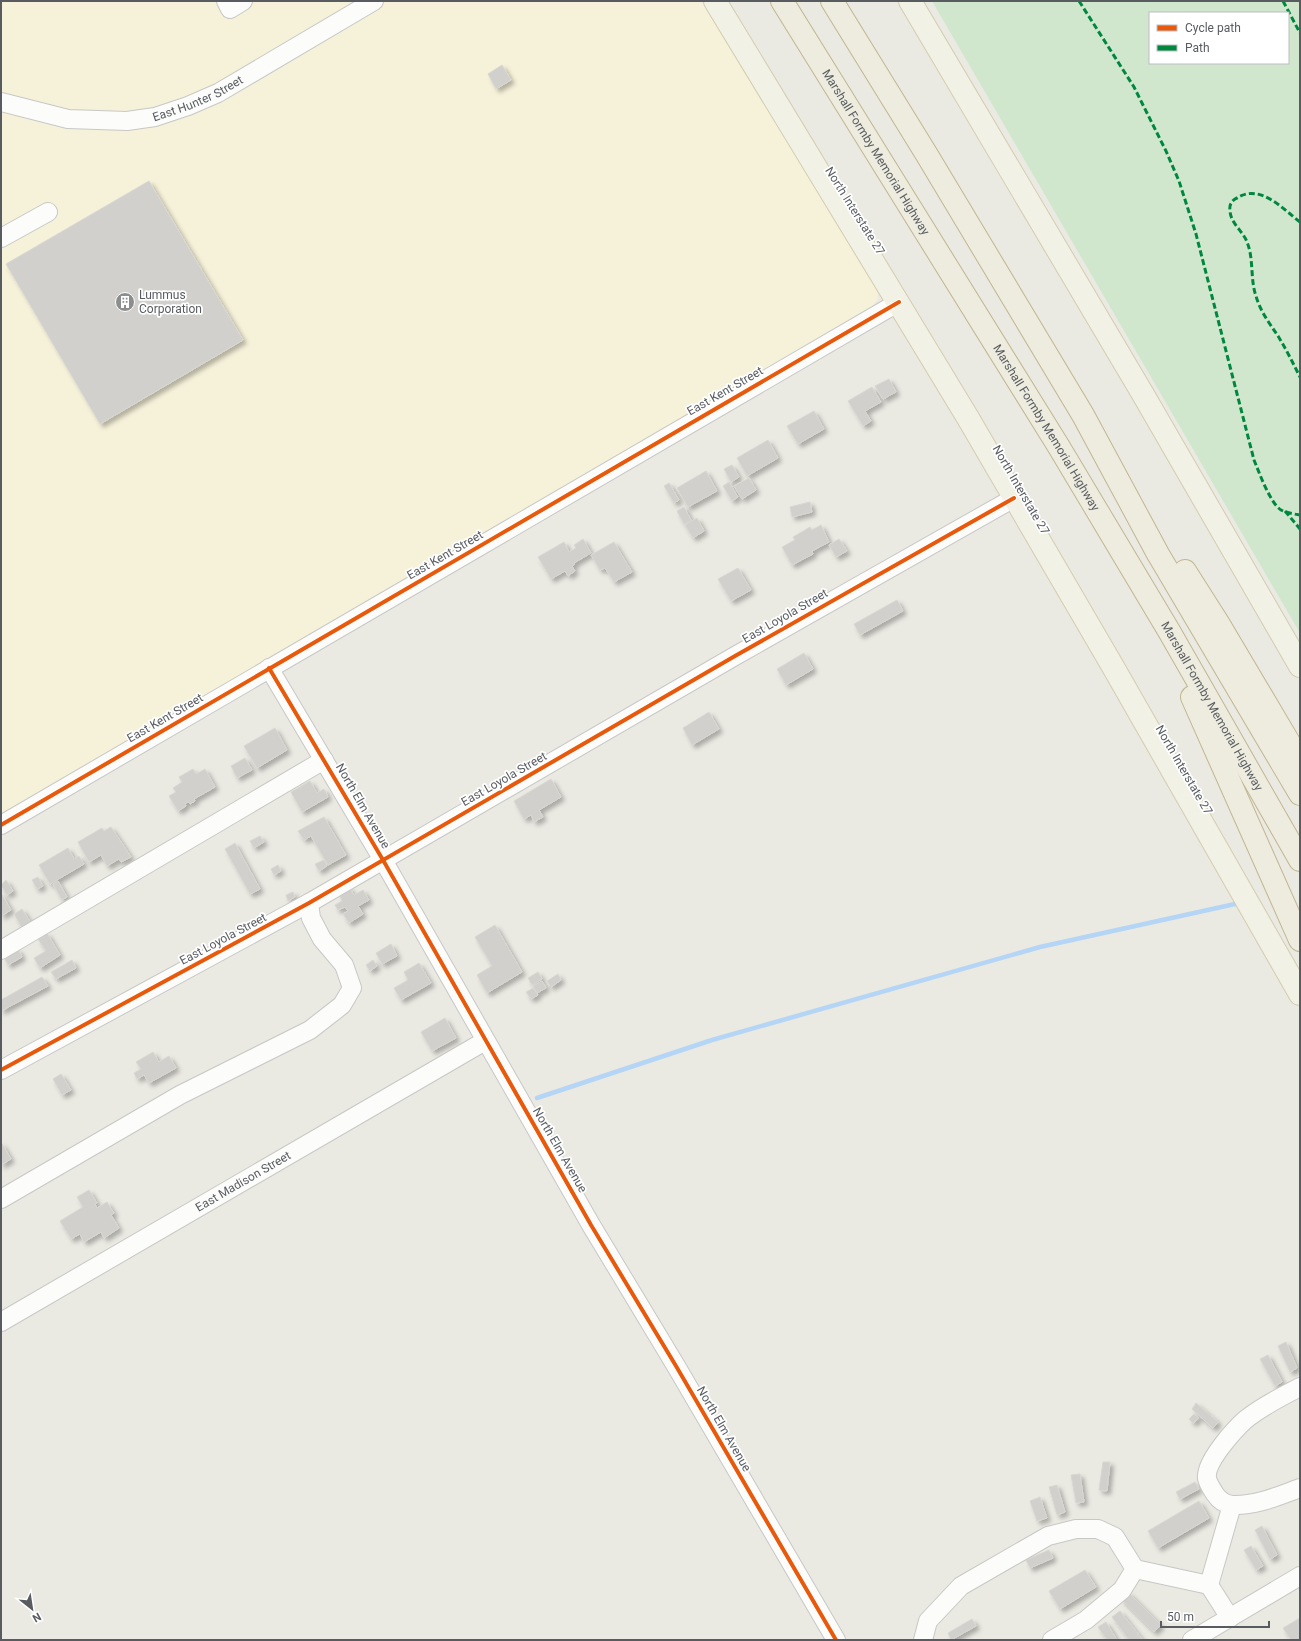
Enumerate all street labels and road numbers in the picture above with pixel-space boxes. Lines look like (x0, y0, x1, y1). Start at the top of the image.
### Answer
street label: Marshall Formby Memorial Highway (819, 67, 933, 238)
street label: East Hunter Street (151, 73, 246, 124)
street label: North Interstate 27 (822, 164, 888, 258)
street label: Marshall Formby Memorial Highway (990, 342, 1103, 514)
street label: East Kent Street (685, 364, 766, 418)
street label: North Interstate 27 (990, 443, 1052, 537)
street label: East Kent Street (405, 528, 486, 582)
street label: East Loyola Street (740, 586, 830, 646)
street label: Marshall Formby Memorial Highway (1158, 619, 1266, 793)
street label: East Kent Street (125, 691, 206, 745)
street label: North Interstate 27 (1153, 723, 1215, 817)
street label: East Loyola Street (459, 749, 549, 809)
street label: North Elm Avenue (333, 761, 393, 851)
street label: East Loyola Street (177, 910, 269, 968)
street label: North Elm Avenue (530, 1105, 590, 1195)
street label: East Madison Street (193, 1148, 293, 1214)
street label: North Elm Avenue (694, 1384, 754, 1474)

